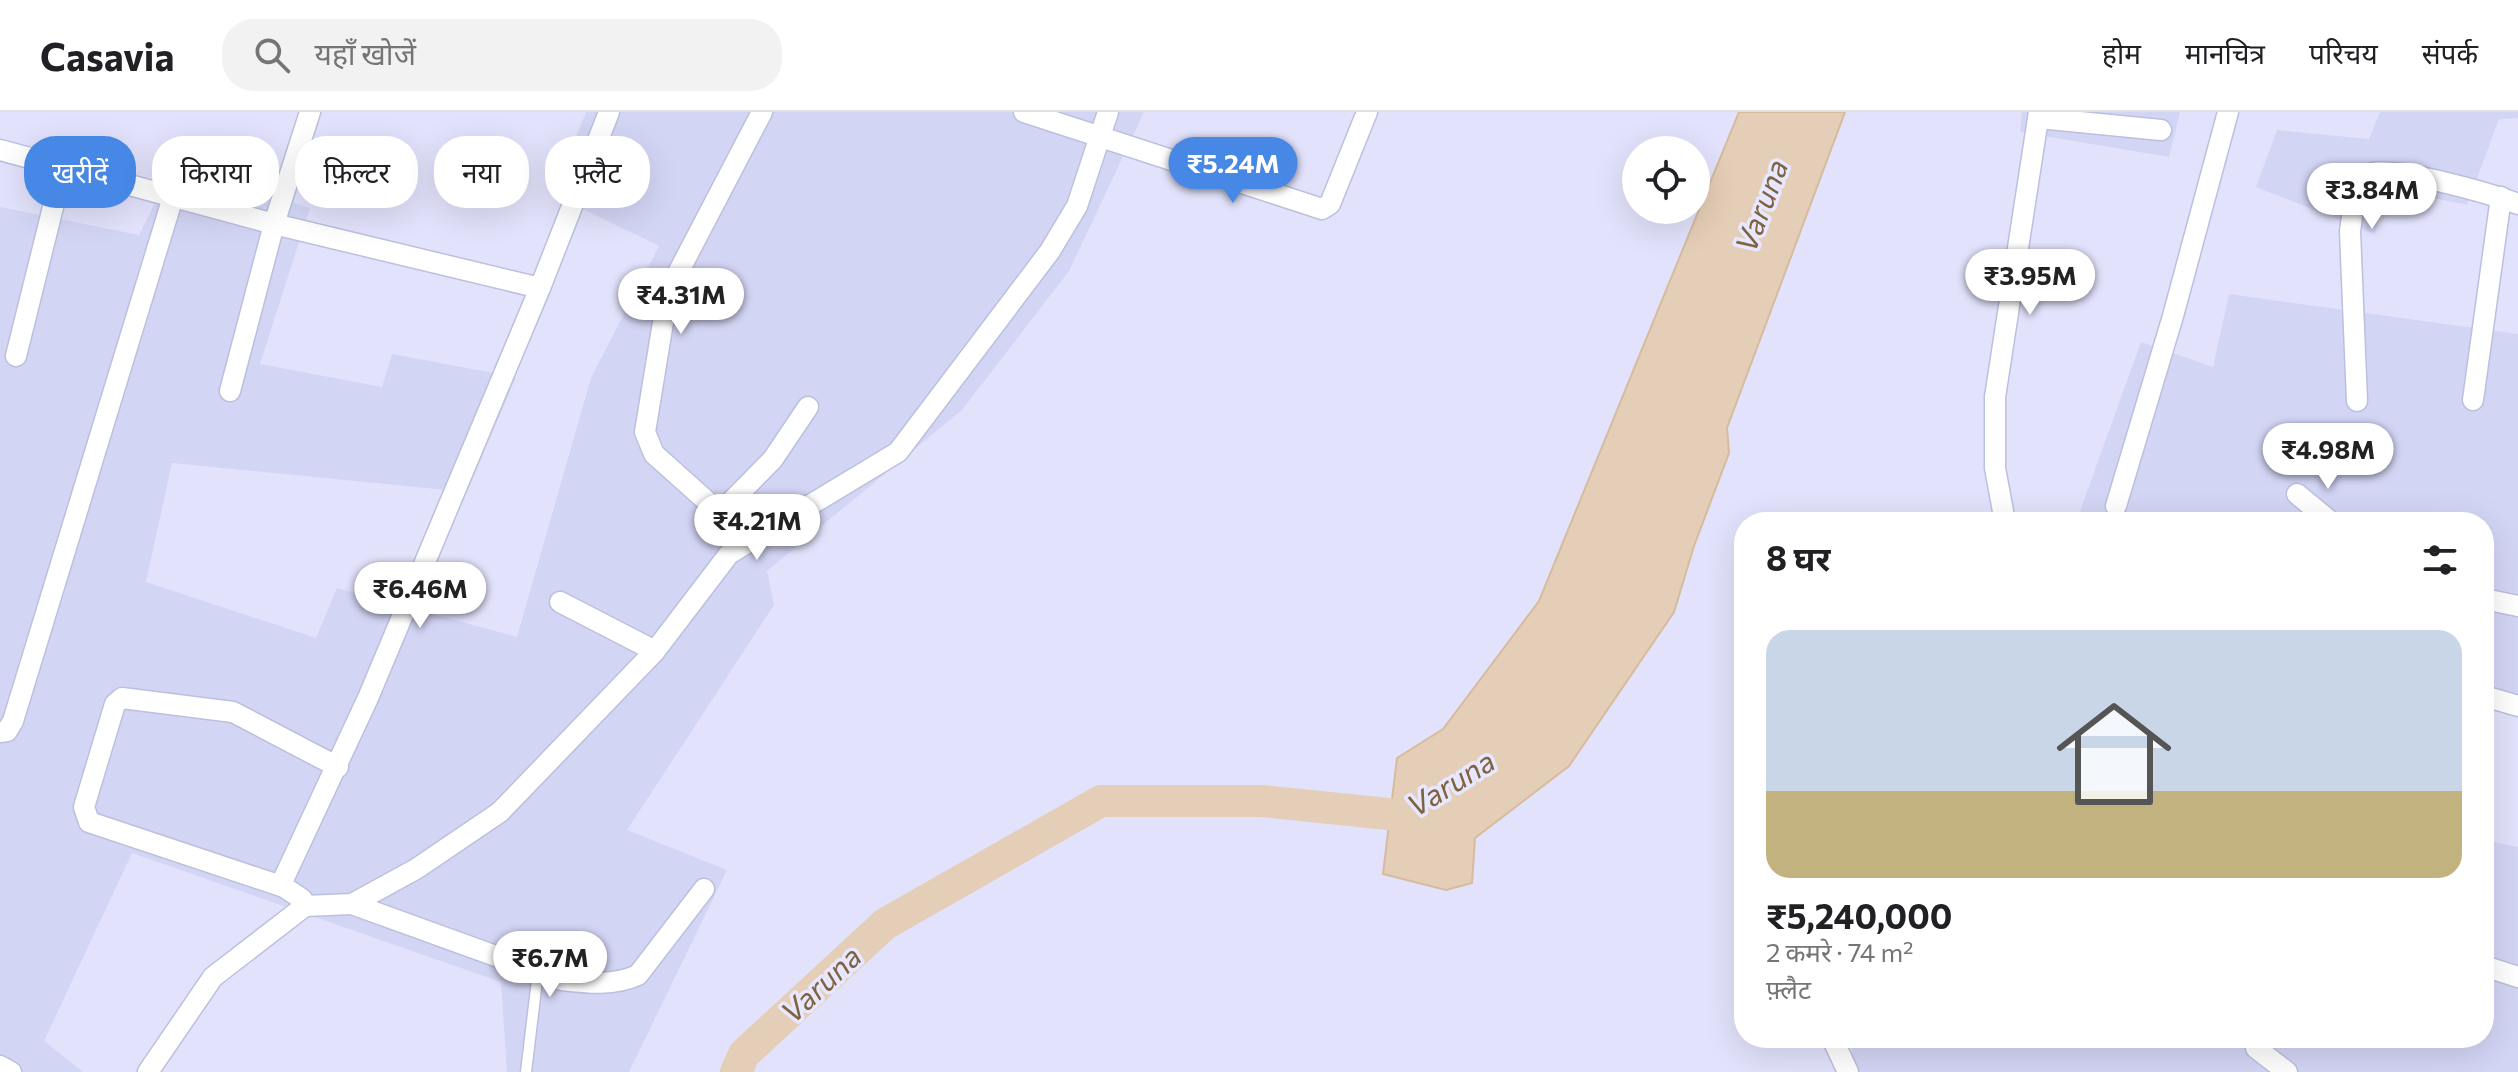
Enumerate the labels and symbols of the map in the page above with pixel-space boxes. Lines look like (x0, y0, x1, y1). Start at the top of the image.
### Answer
pin: ₹5.24M (1168, 137, 1298, 205)
water label: Varuna (1725, 153, 1795, 257)
pin: ₹3.84M (2307, 163, 2437, 231)
pin: ₹3.95M (1965, 249, 2095, 317)
pin: ₹4.31M (616, 268, 746, 336)
pin: ₹4.98M (2263, 423, 2393, 491)
pin: ₹4.21M (692, 494, 822, 562)
pin: ₹6.46M (355, 562, 485, 630)
water label: Varuna (1399, 741, 1501, 823)
pin: ₹6.7M (494, 931, 606, 999)
water label: Varuna (772, 937, 868, 1029)

